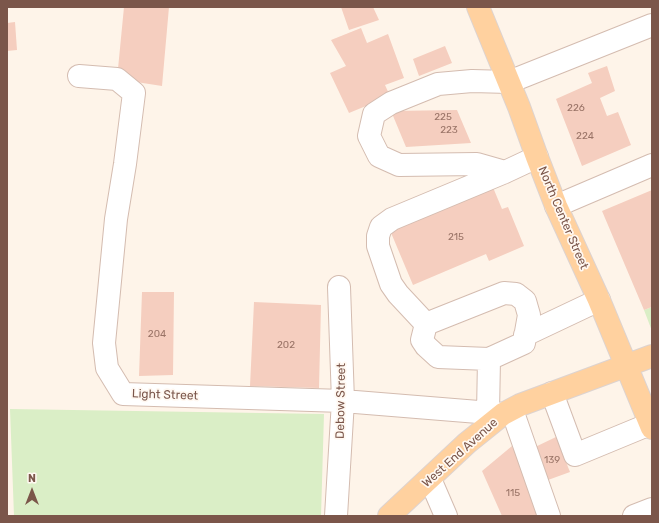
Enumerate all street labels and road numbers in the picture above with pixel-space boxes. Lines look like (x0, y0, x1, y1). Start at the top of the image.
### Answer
street label: North Center Street (535, 164, 591, 272)
street label: Debow Street (333, 363, 349, 439)
street label: Light Street (132, 387, 198, 403)
street label: West End Avenue (419, 415, 501, 491)

